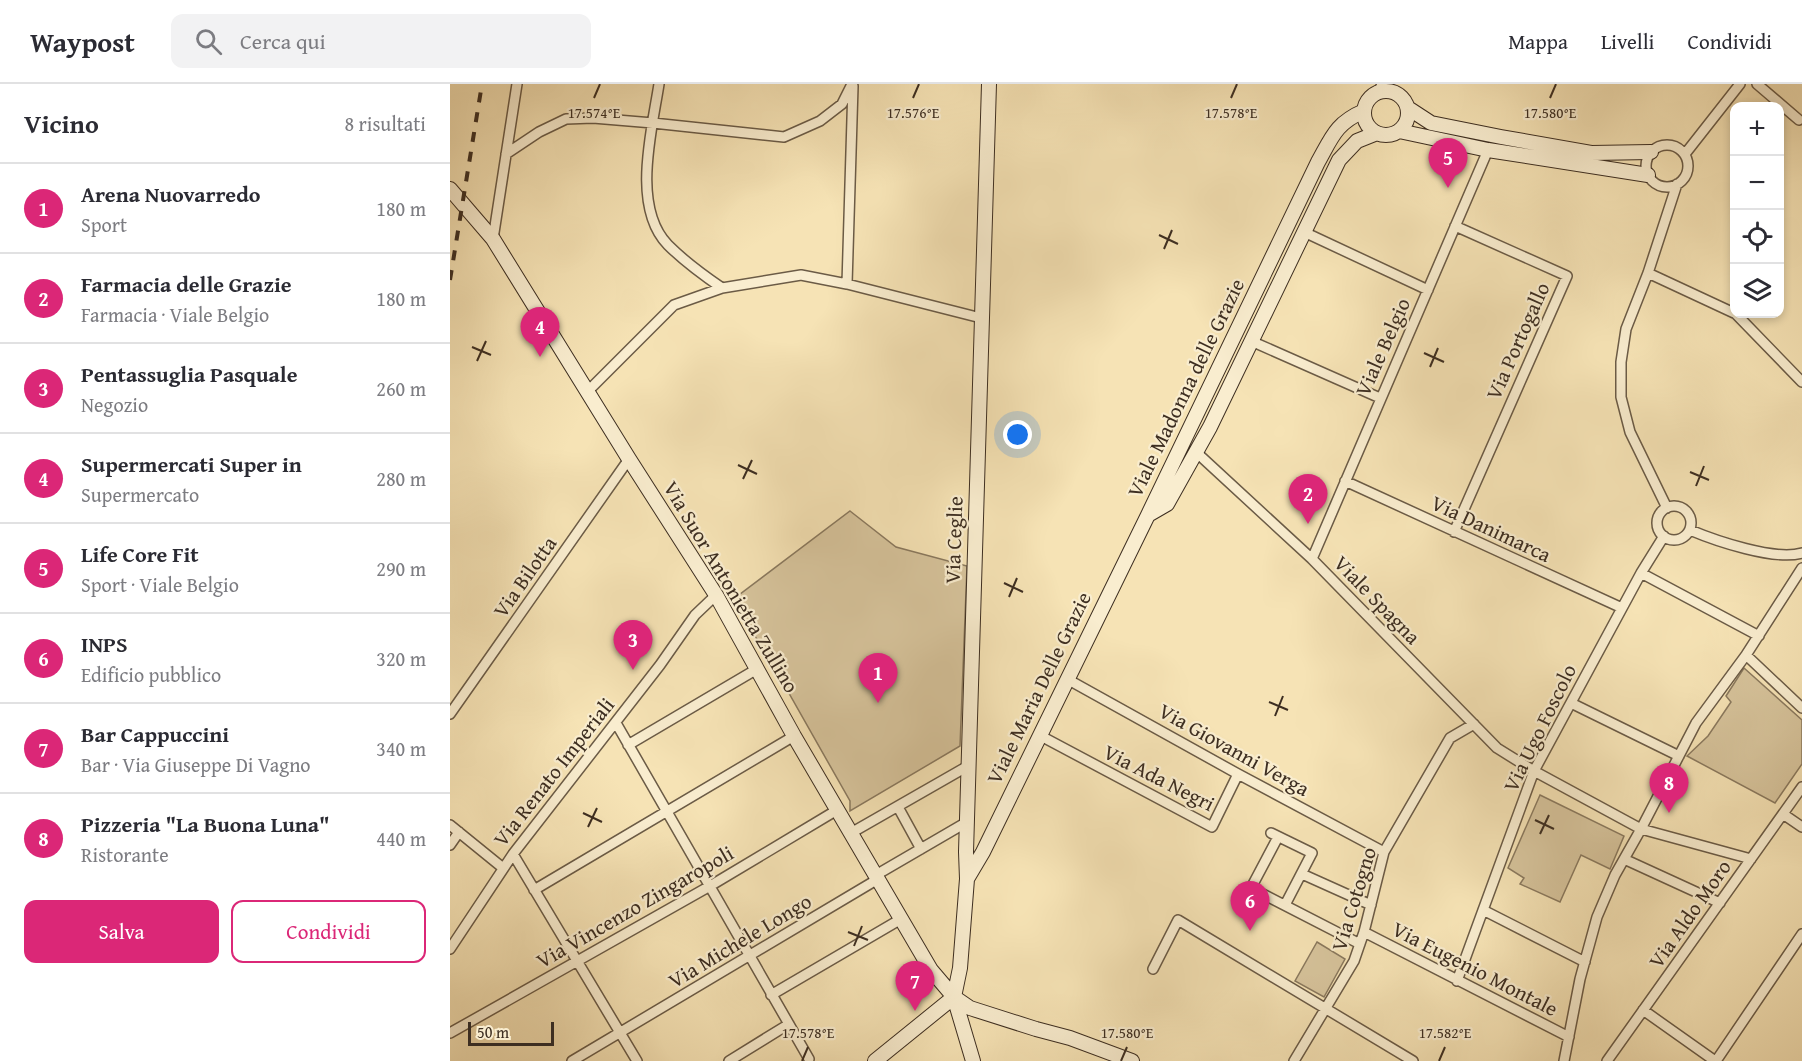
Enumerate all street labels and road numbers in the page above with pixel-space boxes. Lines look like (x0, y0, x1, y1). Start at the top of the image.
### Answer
street label: Viale Madonna delle Grazie (1119, 273, 1252, 503)
street label: Via Portogallo (1478, 277, 1557, 405)
street label: Viale Belgio (1347, 293, 1418, 401)
street label: Via Suor Antonietta Zullino (656, 475, 807, 698)
street label: Via Danimarca (1426, 487, 1556, 570)
street label: Via Ceglie (936, 496, 971, 584)
street label: Via Bilotta (485, 530, 564, 624)
street label: Viale Spagna (1327, 548, 1428, 651)
street label: Viale Maria Delle Grazie (978, 586, 1099, 789)
street label: Via Ugo Foscolo (1495, 659, 1584, 797)
street label: Via Renato Imperiali (485, 690, 622, 853)
street label: Via Giovanni Verga (1153, 695, 1315, 804)
street label: Via Ada Negri (1098, 736, 1220, 819)
street label: Via Vincenzo Zingaropoli (530, 837, 739, 976)
street label: Via Cotogno (1323, 843, 1384, 955)
street label: Via Aldo Moro (1641, 853, 1739, 974)
street label: Via Michele Longo (662, 886, 817, 996)
street label: Via Eugenio Montale (1387, 913, 1564, 1024)

